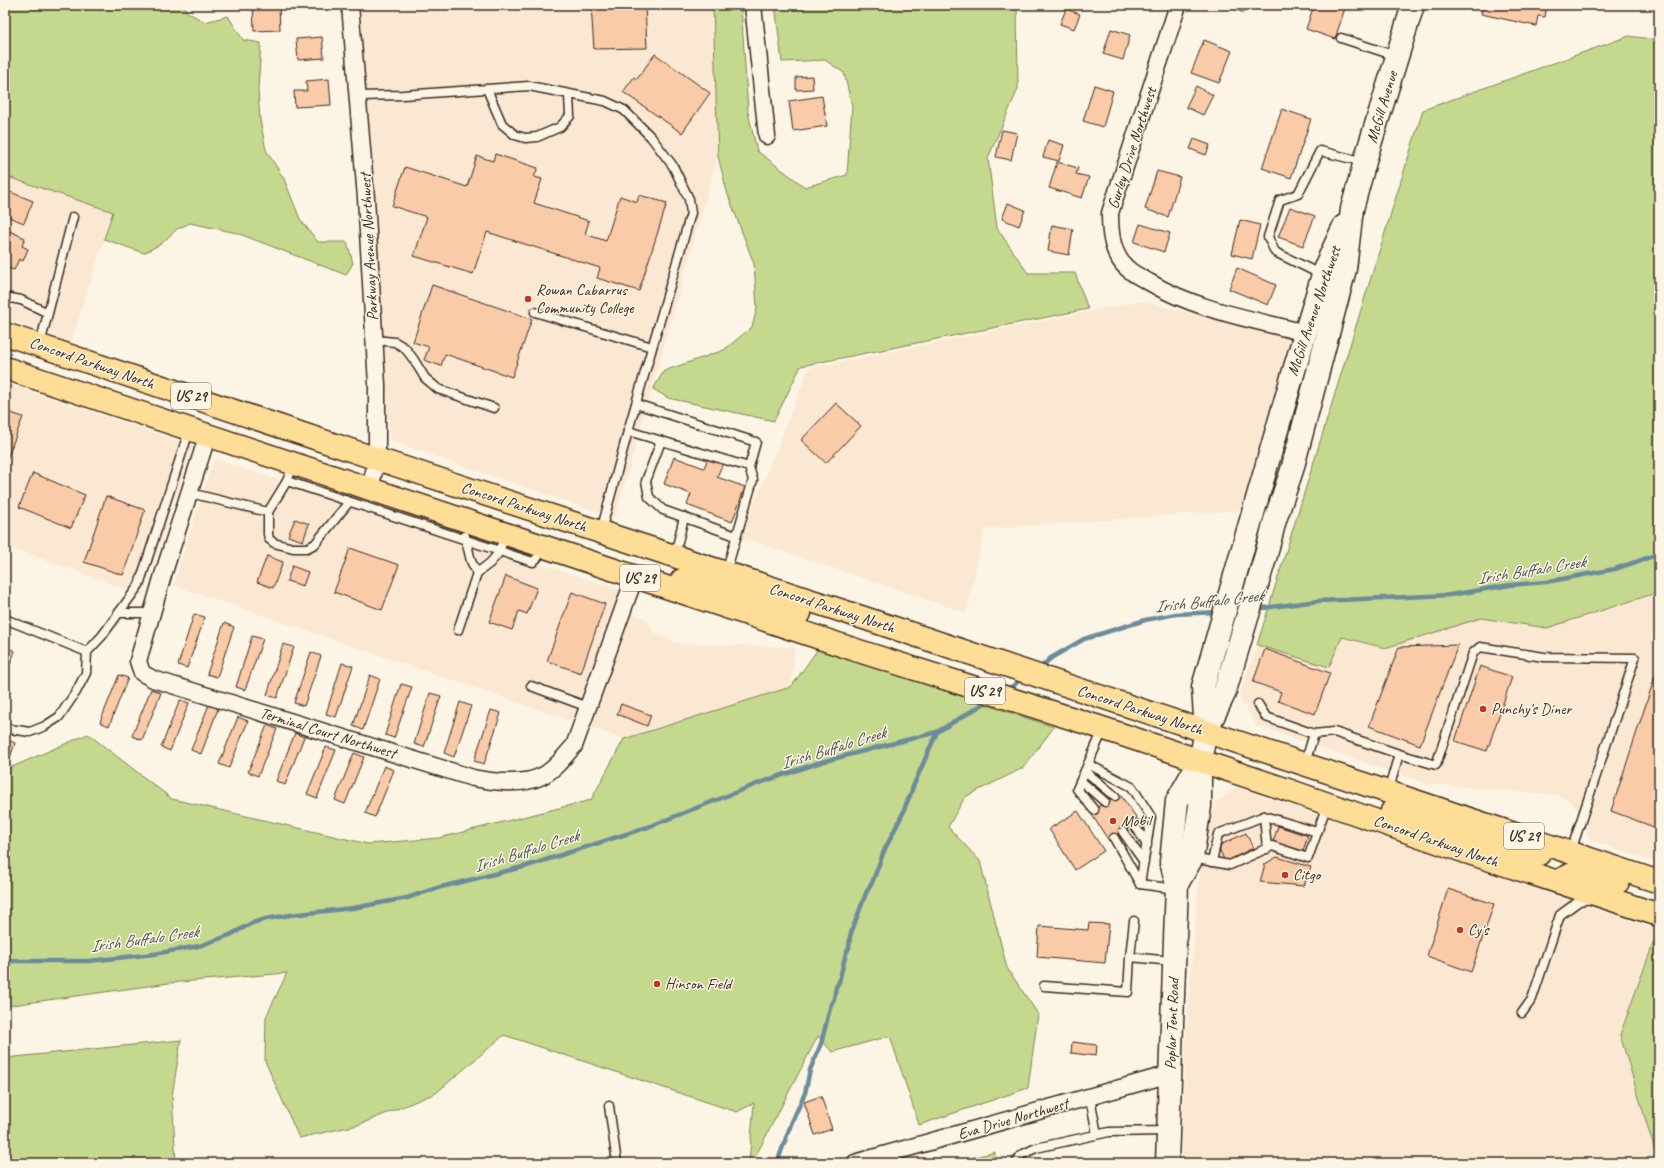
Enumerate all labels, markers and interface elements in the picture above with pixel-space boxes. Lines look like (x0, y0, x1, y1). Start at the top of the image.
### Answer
street label: McGill Avenue (1362, 67, 1403, 145)
street label: Gurley Drive Northwest (1103, 83, 1162, 211)
street label: Parkway Avenue Northwest (355, 170, 383, 321)
street label: McGill Avenue Northwest (1282, 242, 1346, 378)
place label: Rowan Cabarrus Community College (536, 280, 635, 318)
marker: Rowan Cabarrus Community College (523, 294, 533, 304)
street label: Concord Parkway North (27, 332, 158, 394)
road number: US 29 (171, 383, 211, 409)
street label: Concord Parkway North (459, 477, 590, 537)
water label: Irish Buffalo Creek (1476, 551, 1590, 589)
road number: US 29 (620, 565, 660, 591)
street label: Concord Parkway North (767, 578, 898, 638)
water label: Irish Buffalo Creek (1154, 584, 1268, 617)
road number: US 29 (965, 678, 1005, 704)
street label: Concord Parkway North (1075, 680, 1206, 740)
place label: Punchy's Diner (1491, 699, 1572, 719)
street label: Terminal Court Northwest (258, 703, 401, 764)
marker: Punchy's Diner (1478, 704, 1488, 714)
water label: Irish Buffalo Creek (778, 721, 892, 774)
street label: Concord Parkway North (1371, 810, 1502, 872)
place label: Mobil (1121, 811, 1154, 831)
marker: Mobil (1108, 816, 1118, 826)
road number: US 29 (1504, 823, 1544, 849)
water label: Irish Buffalo Creek (471, 824, 585, 877)
place label: Citgo (1293, 865, 1323, 885)
marker: Citgo (1280, 870, 1290, 880)
place label: Cy's (1468, 920, 1490, 940)
water label: Irish Buffalo Creek (89, 921, 203, 957)
marker: Cy's (1455, 925, 1465, 935)
place label: Hinson Field (665, 974, 734, 994)
street label: Poplar Tent Road (1160, 975, 1184, 1070)
marker: Hinson Field (652, 979, 662, 989)
street label: Eva Drive Northwest (955, 1093, 1073, 1144)

